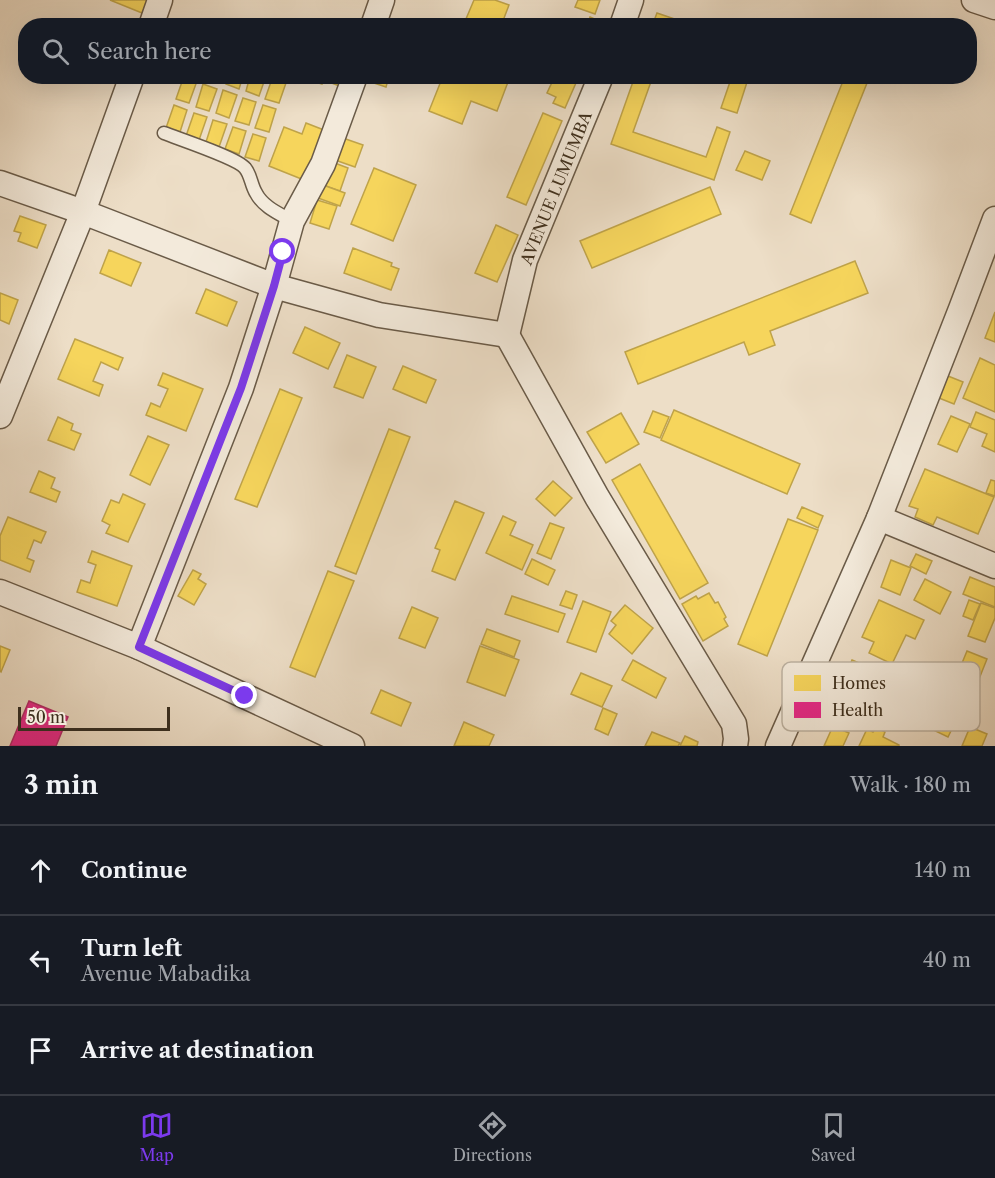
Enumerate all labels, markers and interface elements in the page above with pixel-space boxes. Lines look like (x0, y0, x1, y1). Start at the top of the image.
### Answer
search box (18, 18, 977, 84)
icon: search (39, 35, 72, 68)
text: Search here (87, 38, 212, 65)
street label: AVENUE LUMUMBA (516, 107, 596, 269)
route start (269, 238, 295, 264)
legend (782, 662, 980, 731)
text: Homes (832, 673, 886, 693)
route end (231, 682, 257, 708)
text: Health (832, 700, 883, 720)
scale bar (18, 704, 170, 732)
text: 50 m (27, 707, 65, 727)
text: 3 min (24, 769, 98, 801)
text: Walk · 180 m (850, 773, 971, 797)
icon: ahead (24, 854, 57, 887)
text: Continue (81, 857, 187, 884)
text: 140 m (914, 858, 971, 882)
text: Turn left (81, 935, 182, 962)
icon: left (24, 944, 57, 977)
text: 40 m (923, 948, 971, 972)
text: Avenue Mabadika (81, 962, 251, 986)
icon: arrive (24, 1034, 57, 1067)
text: Arrive at destination (81, 1037, 314, 1064)
tab: Map (140, 1109, 174, 1165)
tab: Directions (453, 1109, 532, 1165)
tab: Saved (811, 1109, 855, 1165)

